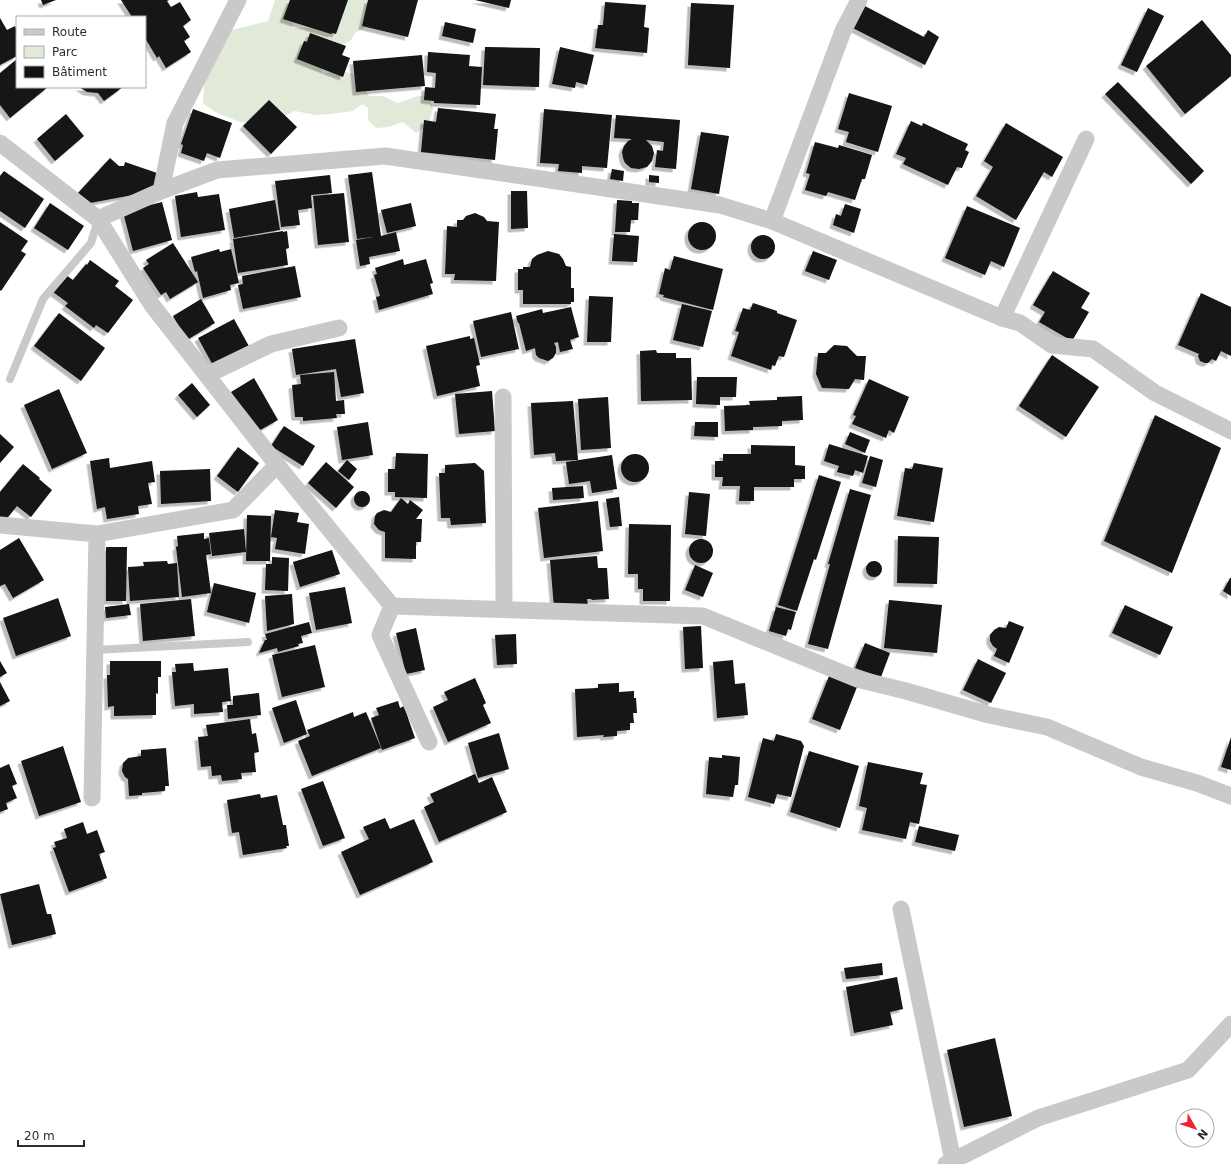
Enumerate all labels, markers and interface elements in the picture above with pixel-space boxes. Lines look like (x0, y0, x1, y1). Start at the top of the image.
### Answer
legend (16, 16, 146, 88)
text: Route (52, 25, 87, 39)
text: Parc (52, 45, 77, 59)
text: Bâtiment (52, 65, 107, 79)
north arrow (1175, 1108, 1215, 1148)
scale bar (18, 1122, 84, 1148)
text: N (1194, 1126, 1210, 1142)
text: 20 m (24, 1129, 55, 1143)

